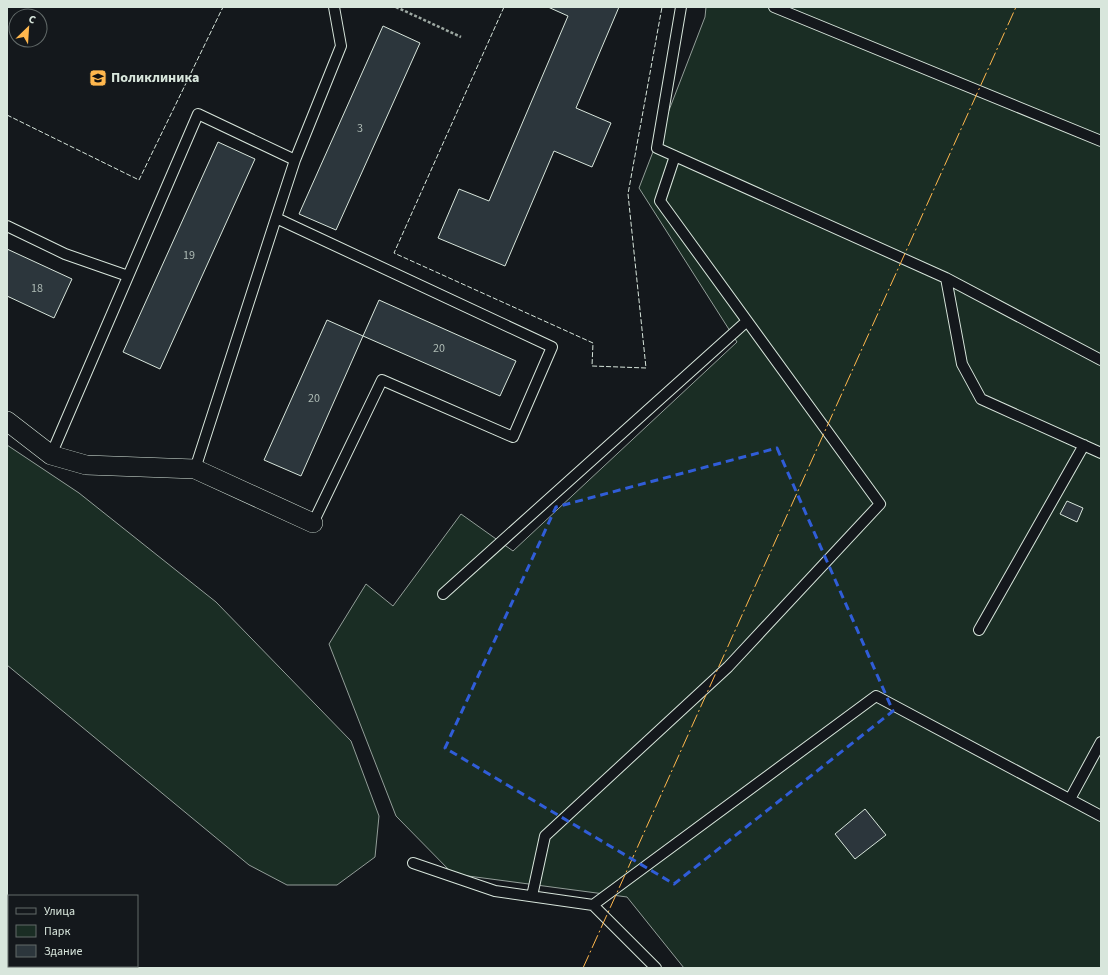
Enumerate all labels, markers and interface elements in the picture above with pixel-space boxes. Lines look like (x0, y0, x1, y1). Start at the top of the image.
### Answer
north arrow (8, 8, 48, 48)
text: С (26, 11, 39, 28)
school or university icon: Поликлиника (88, 68, 108, 88)
place label: Поликлиника (111, 68, 199, 88)
house number: 3 (357, 120, 363, 137)
house number: 19 (183, 247, 195, 264)
house number: 18 (31, 280, 43, 297)
house number: 20 (433, 340, 445, 357)
house number: 20 (308, 390, 320, 407)
legend (8, 895, 138, 967)
text: Улица (44, 903, 75, 920)
text: Парк (44, 923, 70, 940)
text: Здание (44, 943, 83, 960)

